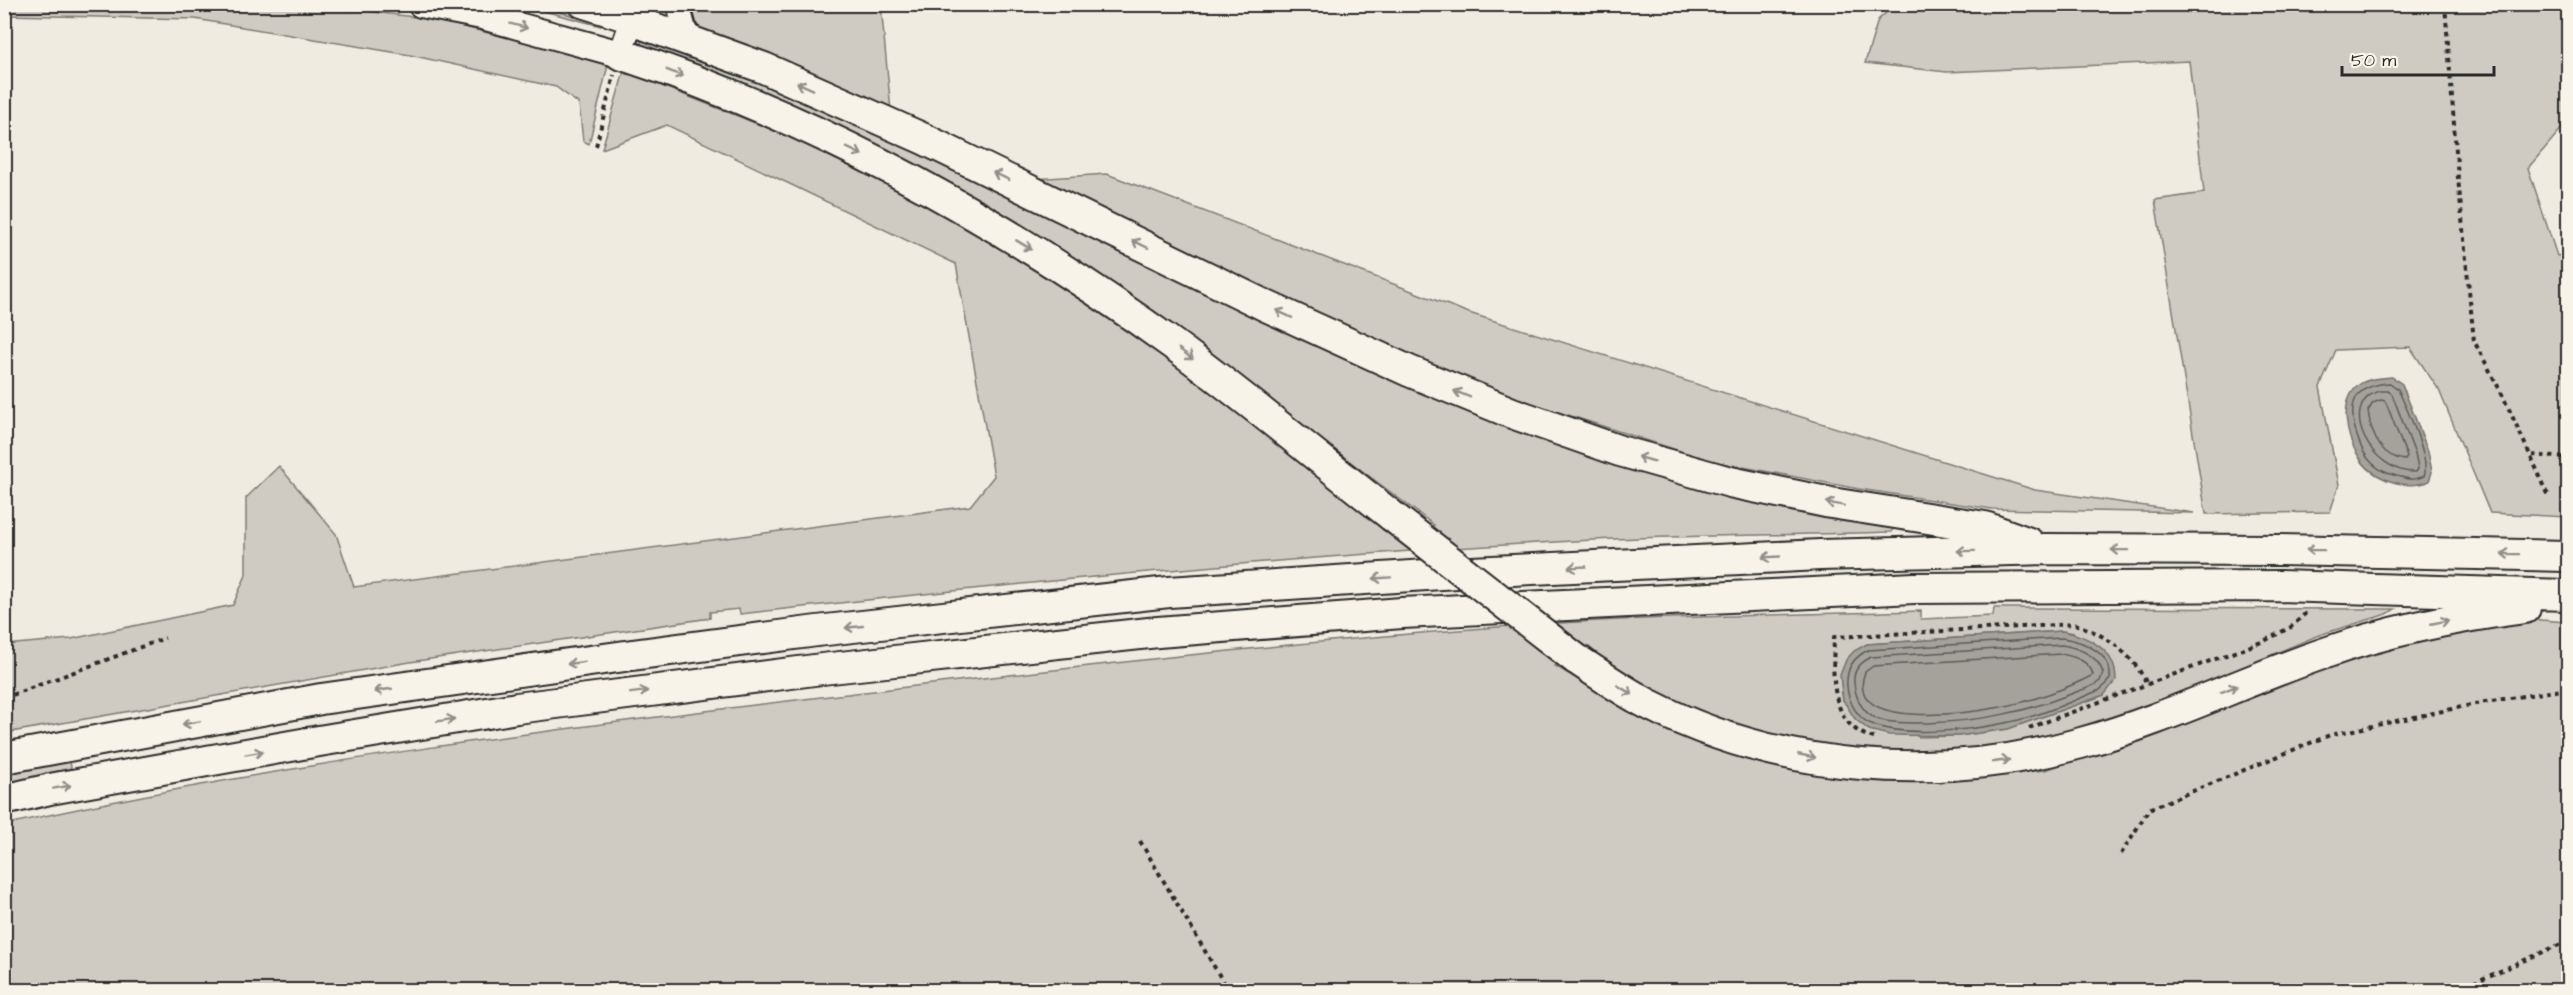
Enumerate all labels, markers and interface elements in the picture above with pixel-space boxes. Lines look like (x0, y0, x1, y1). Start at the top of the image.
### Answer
one-way arrow (509, 21, 528, 33)
scale bar (2342, 39, 2494, 77)
text: 50 m (2351, 48, 2396, 73)
one-way arrow (665, 69, 684, 80)
one-way arrow (796, 80, 814, 92)
one-way arrow (844, 146, 862, 157)
one-way arrow (993, 169, 1011, 181)
one-way arrow (1131, 238, 1149, 250)
one-way arrow (1015, 240, 1032, 252)
one-way arrow (1275, 307, 1293, 319)
one-way arrow (1178, 347, 1194, 360)
one-way arrow (1453, 388, 1472, 399)
one-way arrow (1637, 453, 1656, 464)
one-way arrow (1826, 498, 1846, 509)
one-way arrow (2111, 544, 2131, 556)
one-way arrow (1957, 545, 1977, 557)
one-way arrow (2306, 545, 2326, 556)
one-way arrow (2501, 548, 2521, 560)
one-way arrow (1762, 551, 1782, 562)
one-way arrow (1567, 561, 1587, 572)
one-way arrow (1373, 573, 1392, 584)
one-way arrow (2430, 616, 2449, 627)
one-way arrow (844, 622, 864, 633)
one-way arrow (566, 657, 586, 668)
one-way arrow (2220, 683, 2238, 694)
one-way arrow (373, 685, 393, 696)
one-way arrow (1616, 685, 1633, 697)
one-way arrow (628, 687, 648, 698)
one-way arrow (435, 714, 455, 725)
one-way arrow (181, 718, 201, 729)
one-way arrow (243, 747, 263, 758)
one-way arrow (1797, 751, 1817, 762)
one-way arrow (1991, 755, 2011, 766)
one-way arrow (51, 781, 71, 792)

